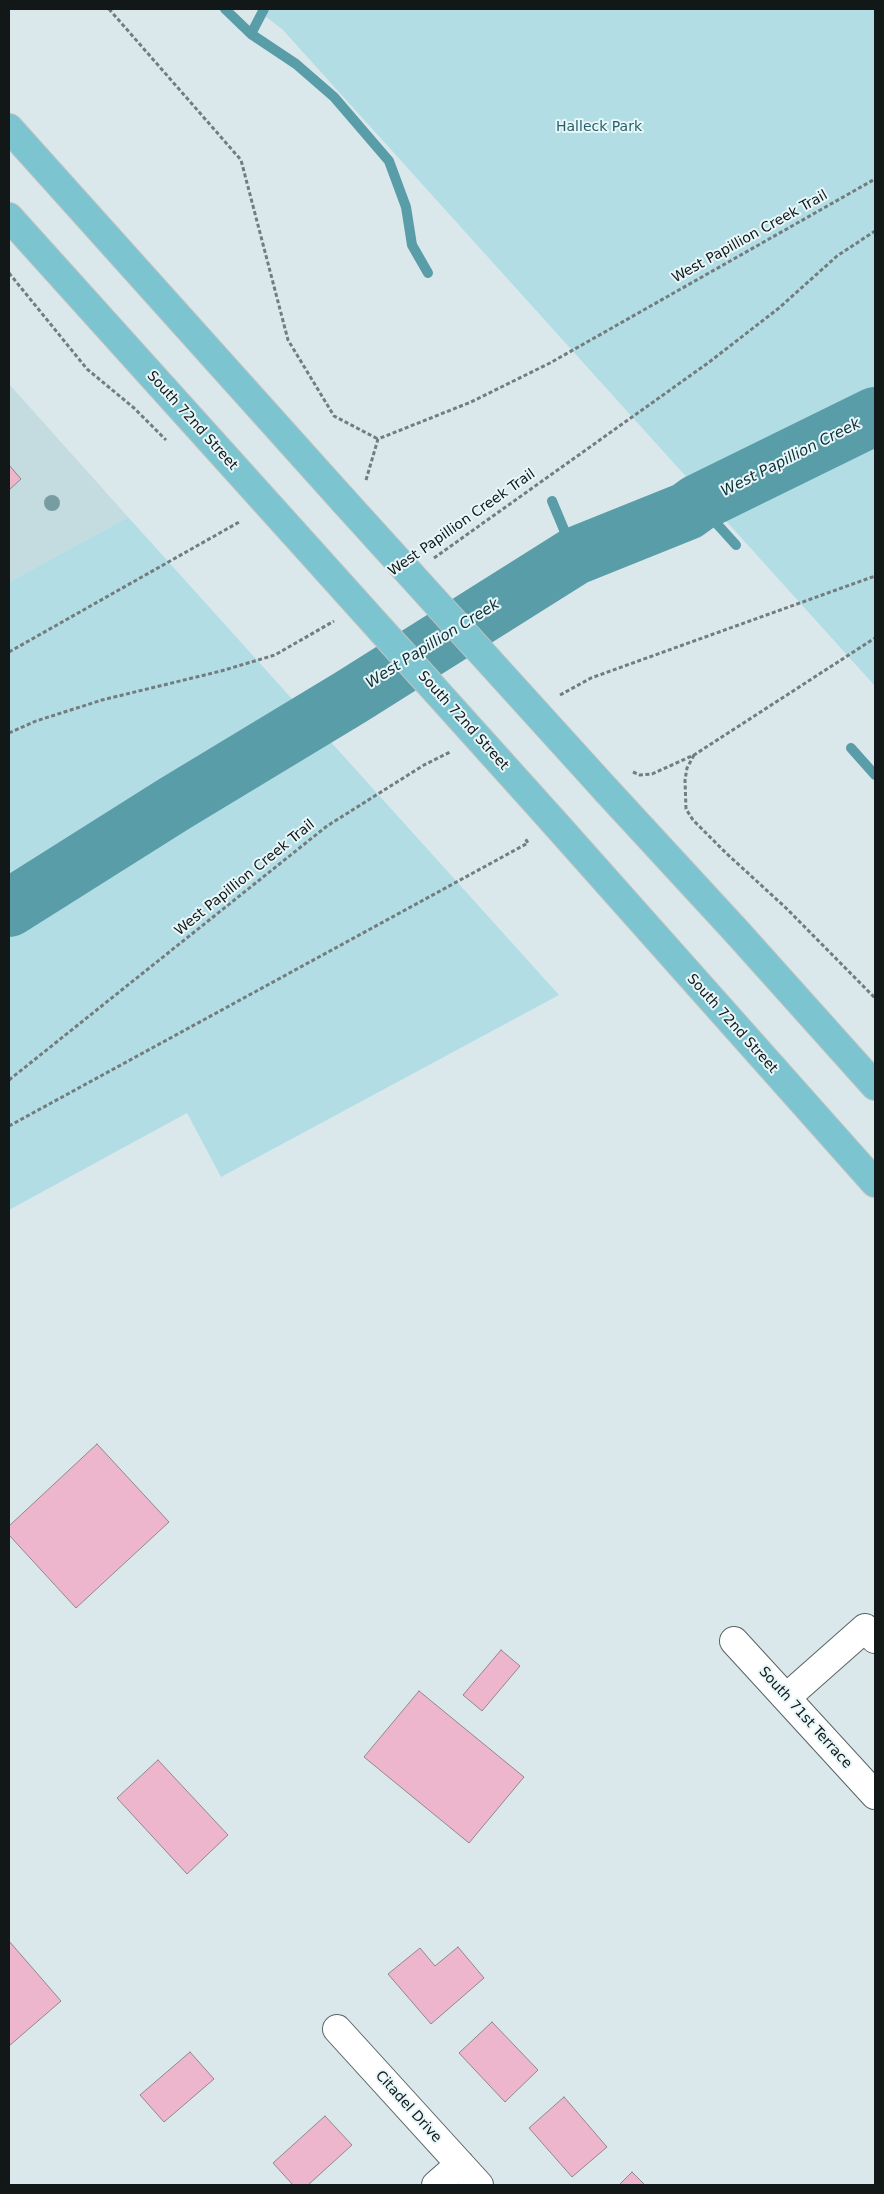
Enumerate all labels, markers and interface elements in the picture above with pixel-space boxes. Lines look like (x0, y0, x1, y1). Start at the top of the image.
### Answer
park label: Halleck Park (556, 119, 642, 135)
street label: West Papillion Creek Trail (669, 187, 831, 287)
street label: South 72nd Street (143, 368, 241, 474)
water label: West Papillion Creek (718, 415, 864, 501)
street label: West Papillion Creek Trail (385, 466, 539, 580)
water label: West Papillion Creek (363, 596, 503, 692)
street label: South 72nd Street (414, 668, 512, 774)
street label: West Papillion Creek Trail (172, 816, 318, 940)
street label: South 72nd Street (683, 971, 781, 1077)
street label: South 71st Terrace (755, 1664, 855, 1772)
street label: Citadel Drive (371, 2068, 445, 2146)

